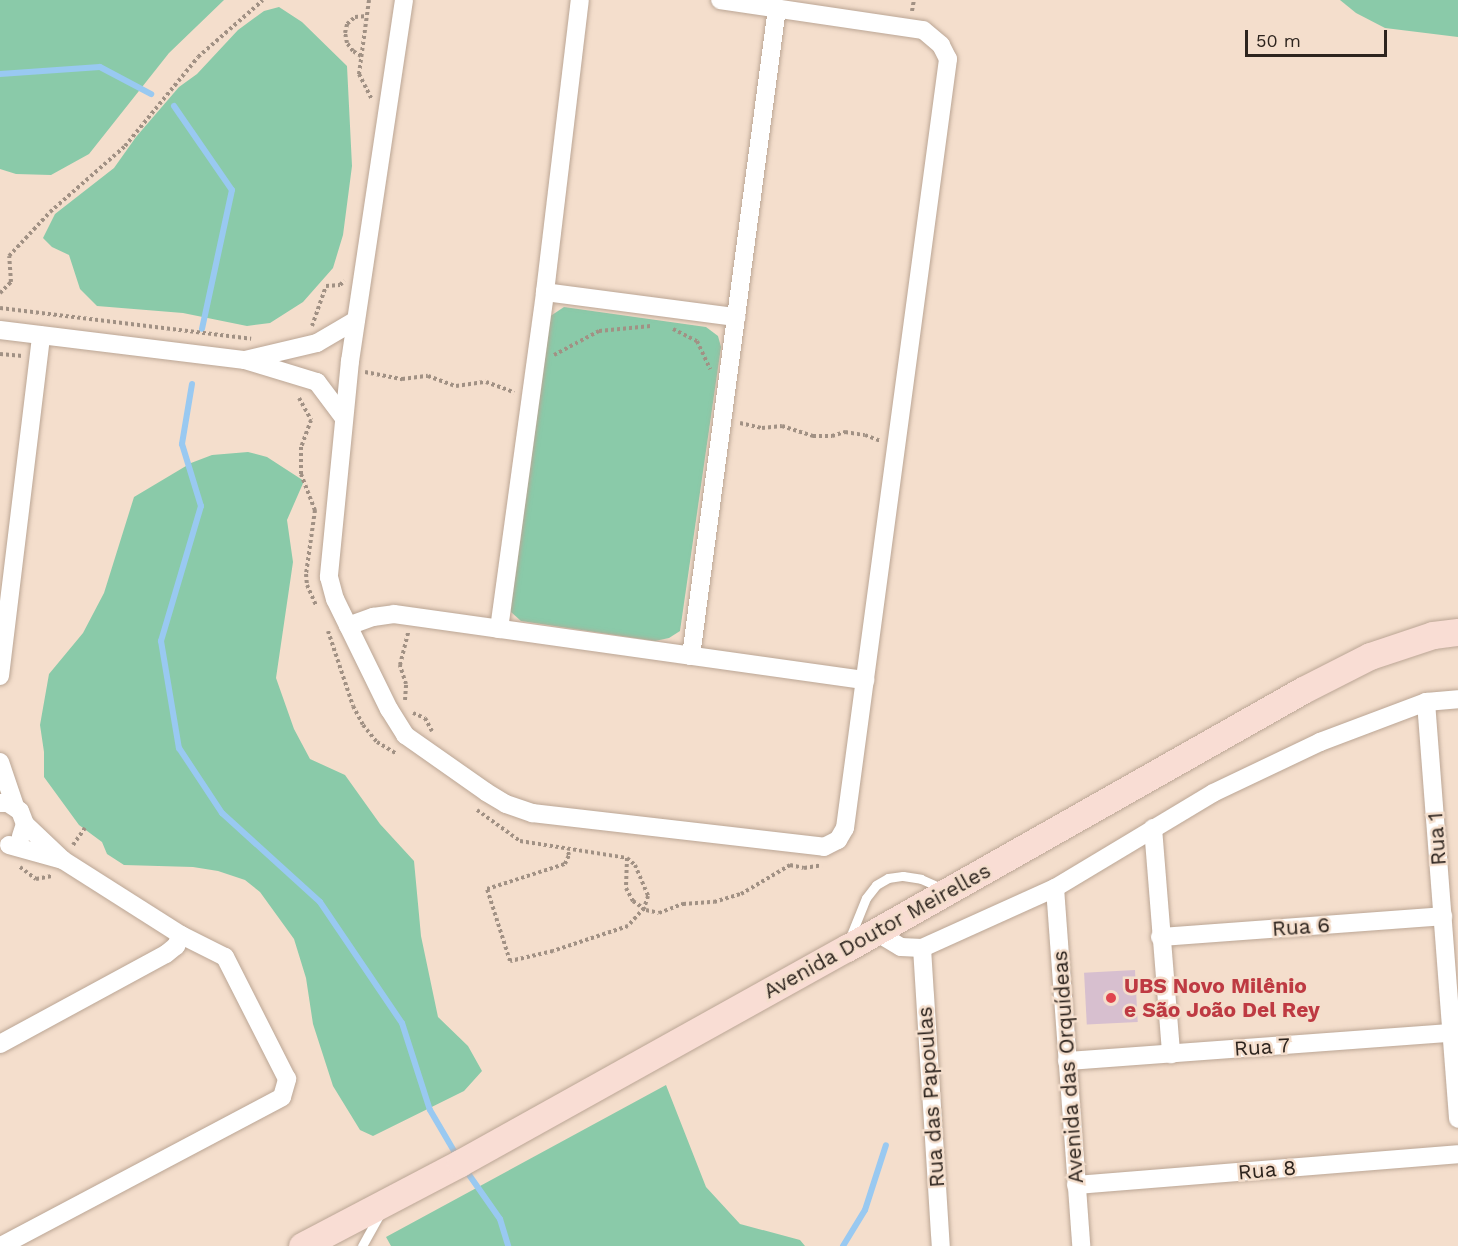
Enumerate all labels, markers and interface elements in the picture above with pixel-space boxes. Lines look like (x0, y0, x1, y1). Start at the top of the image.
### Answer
scale bar (1248, 18, 1390, 56)
text: 50 m (1256, 30, 1301, 51)
street label: Rua 1 (1423, 811, 1451, 867)
street label: Avenida Doutor Meirelles (759, 858, 995, 1004)
street label: Rua 6 (1271, 912, 1331, 942)
street label: Avenida das Orquídeas (1047, 949, 1089, 1185)
place label: UBS Novo Milênio e São João Del Rey (1124, 973, 1320, 1023)
marker: UBS Novo Milênio e São João Del Rey (1102, 989, 1120, 1007)
street label: Rua das Papoulas (912, 1005, 950, 1189)
street label: Rua 7 (1232, 1032, 1292, 1062)
street label: Rua 8 (1237, 1155, 1297, 1185)

